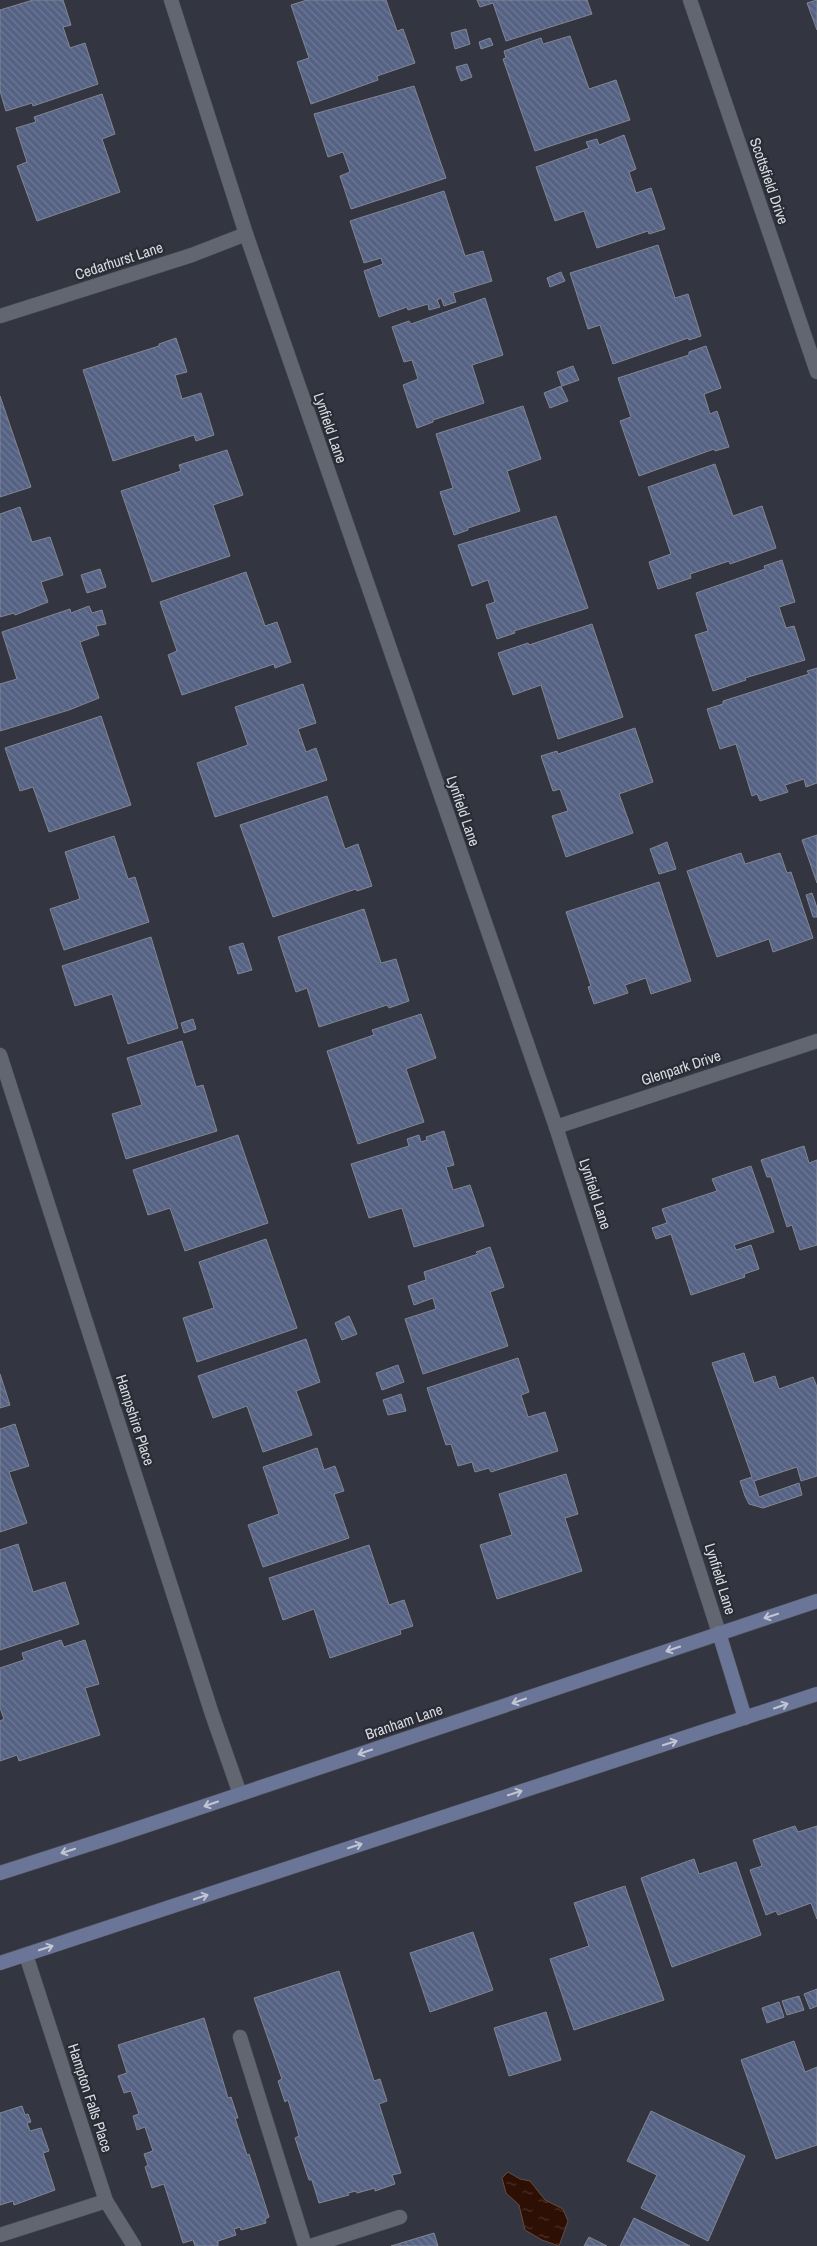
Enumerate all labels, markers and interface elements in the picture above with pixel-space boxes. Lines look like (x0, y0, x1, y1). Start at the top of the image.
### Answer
street label: Scottsfield Drive (745, 135, 794, 227)
street label: Cedarhurst Lane (72, 236, 166, 285)
street label: Lynfield Lane (309, 390, 352, 466)
street label: Lynfield Lane (442, 773, 485, 849)
street label: Glenpark Drive (638, 1045, 724, 1090)
street label: Lynfield Lane (574, 1156, 617, 1232)
street label: Hampshire Place (111, 1372, 160, 1468)
street label: Lynfield Lane (700, 1541, 741, 1617)
one-way arrow (763, 1612, 779, 1622)
one-way arrow (666, 1645, 682, 1654)
one-way arrow (512, 1696, 528, 1706)
street label: Branham Lane (362, 1698, 446, 1745)
one-way arrow (773, 1701, 788, 1710)
one-way arrow (661, 1737, 677, 1747)
one-way arrow (357, 1748, 373, 1758)
one-way arrow (507, 1788, 522, 1797)
one-way arrow (204, 1800, 219, 1809)
one-way arrow (346, 1840, 362, 1850)
one-way arrow (61, 1847, 77, 1856)
one-way arrow (192, 1892, 208, 1901)
one-way arrow (38, 1943, 54, 1952)
street label: Hampton Falls Place (63, 2041, 118, 2155)

